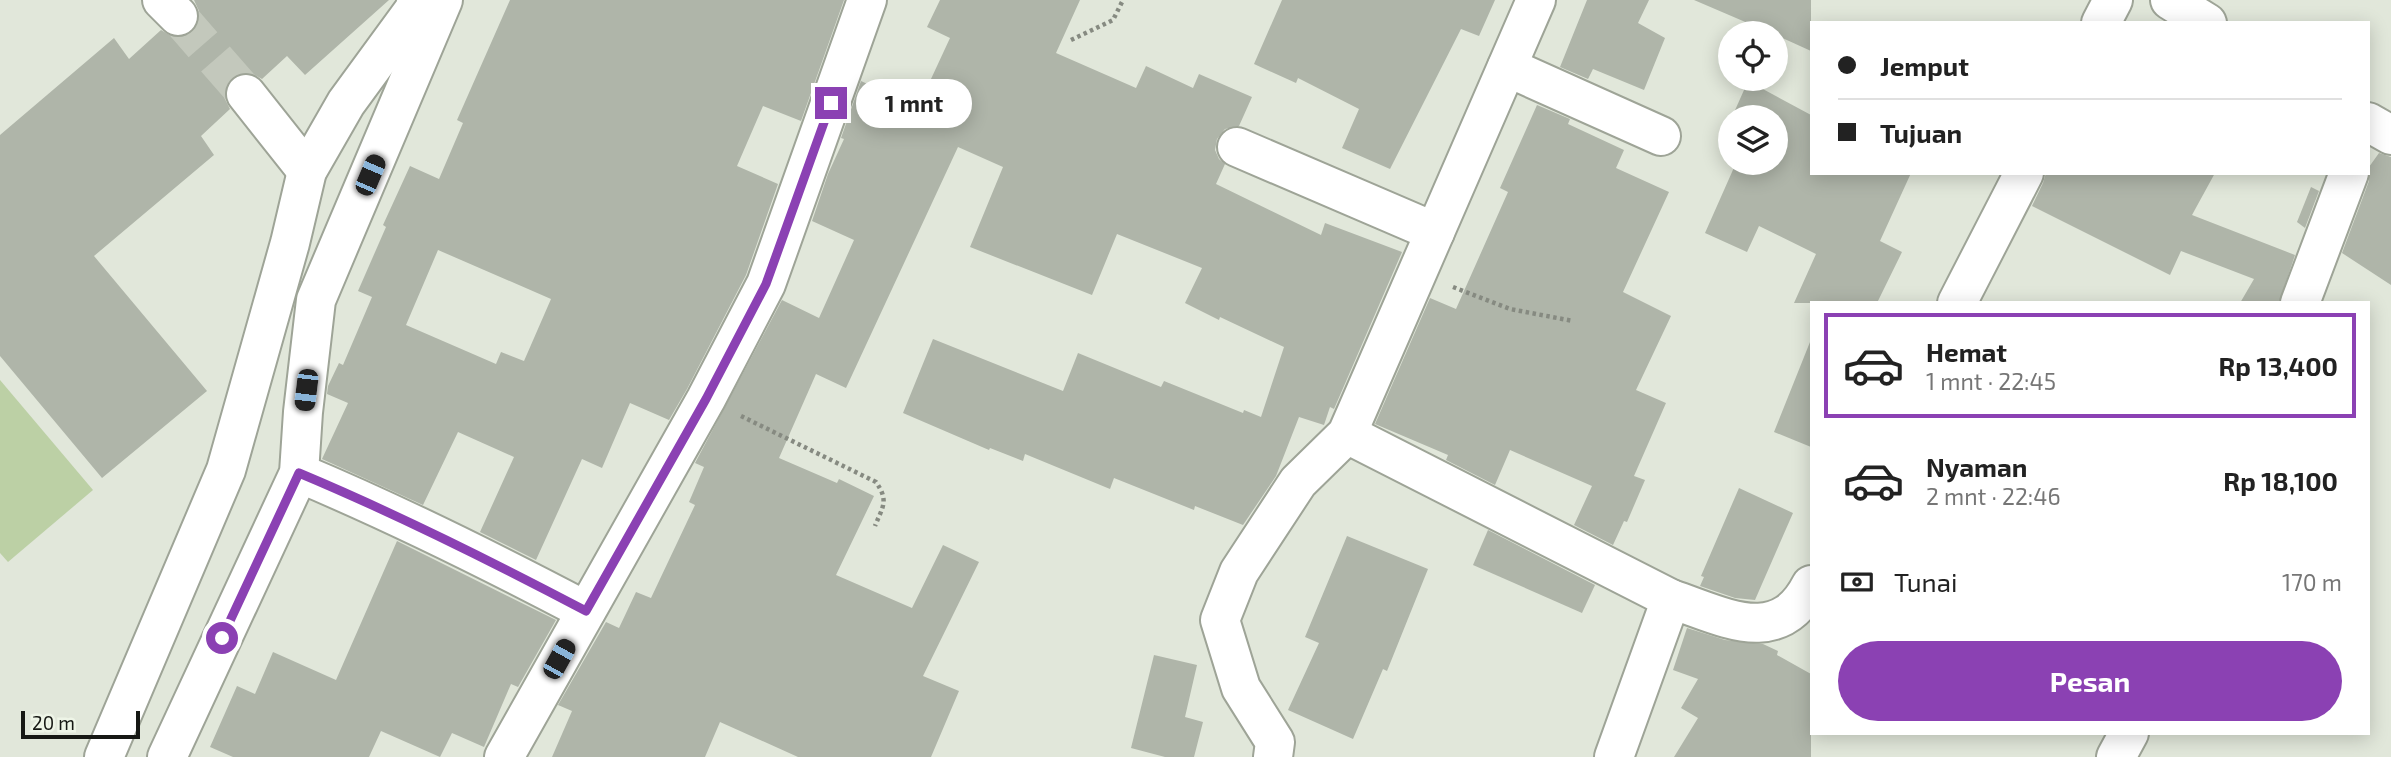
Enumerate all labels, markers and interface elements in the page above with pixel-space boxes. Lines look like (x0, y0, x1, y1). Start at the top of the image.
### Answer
map controls (1718, 21, 1788, 175)
button: locate (1718, 21, 1788, 91)
text: Jemput (1880, 50, 1969, 81)
callout: 1 mnt (856, 78, 971, 128)
route end (815, 87, 847, 119)
text: 1 mnt (885, 89, 943, 117)
button: layers (1718, 105, 1788, 175)
text: Tujuan (1880, 117, 1962, 148)
car (353, 152, 388, 198)
icon: car (1842, 334, 1905, 397)
text: Hemat (1926, 336, 2007, 367)
text: Rp 13,400 (2218, 350, 2338, 381)
text: 1 mnt · 22:45 (1926, 367, 2056, 395)
car (294, 368, 319, 412)
icon: car (1842, 449, 1905, 512)
text: Nyaman (1926, 451, 2027, 482)
text: Rp 18,100 (2223, 465, 2338, 496)
text: 2 mnt · 22:46 (1926, 482, 2061, 510)
icon: cash (1838, 563, 1876, 601)
text: Tunai (1894, 566, 1957, 597)
text: 170 m (2282, 568, 2342, 596)
route start (206, 622, 238, 654)
car (540, 636, 579, 682)
button: Pesan (1838, 641, 2342, 721)
scale bar (21, 708, 140, 740)
text: 20 m (32, 711, 75, 734)

